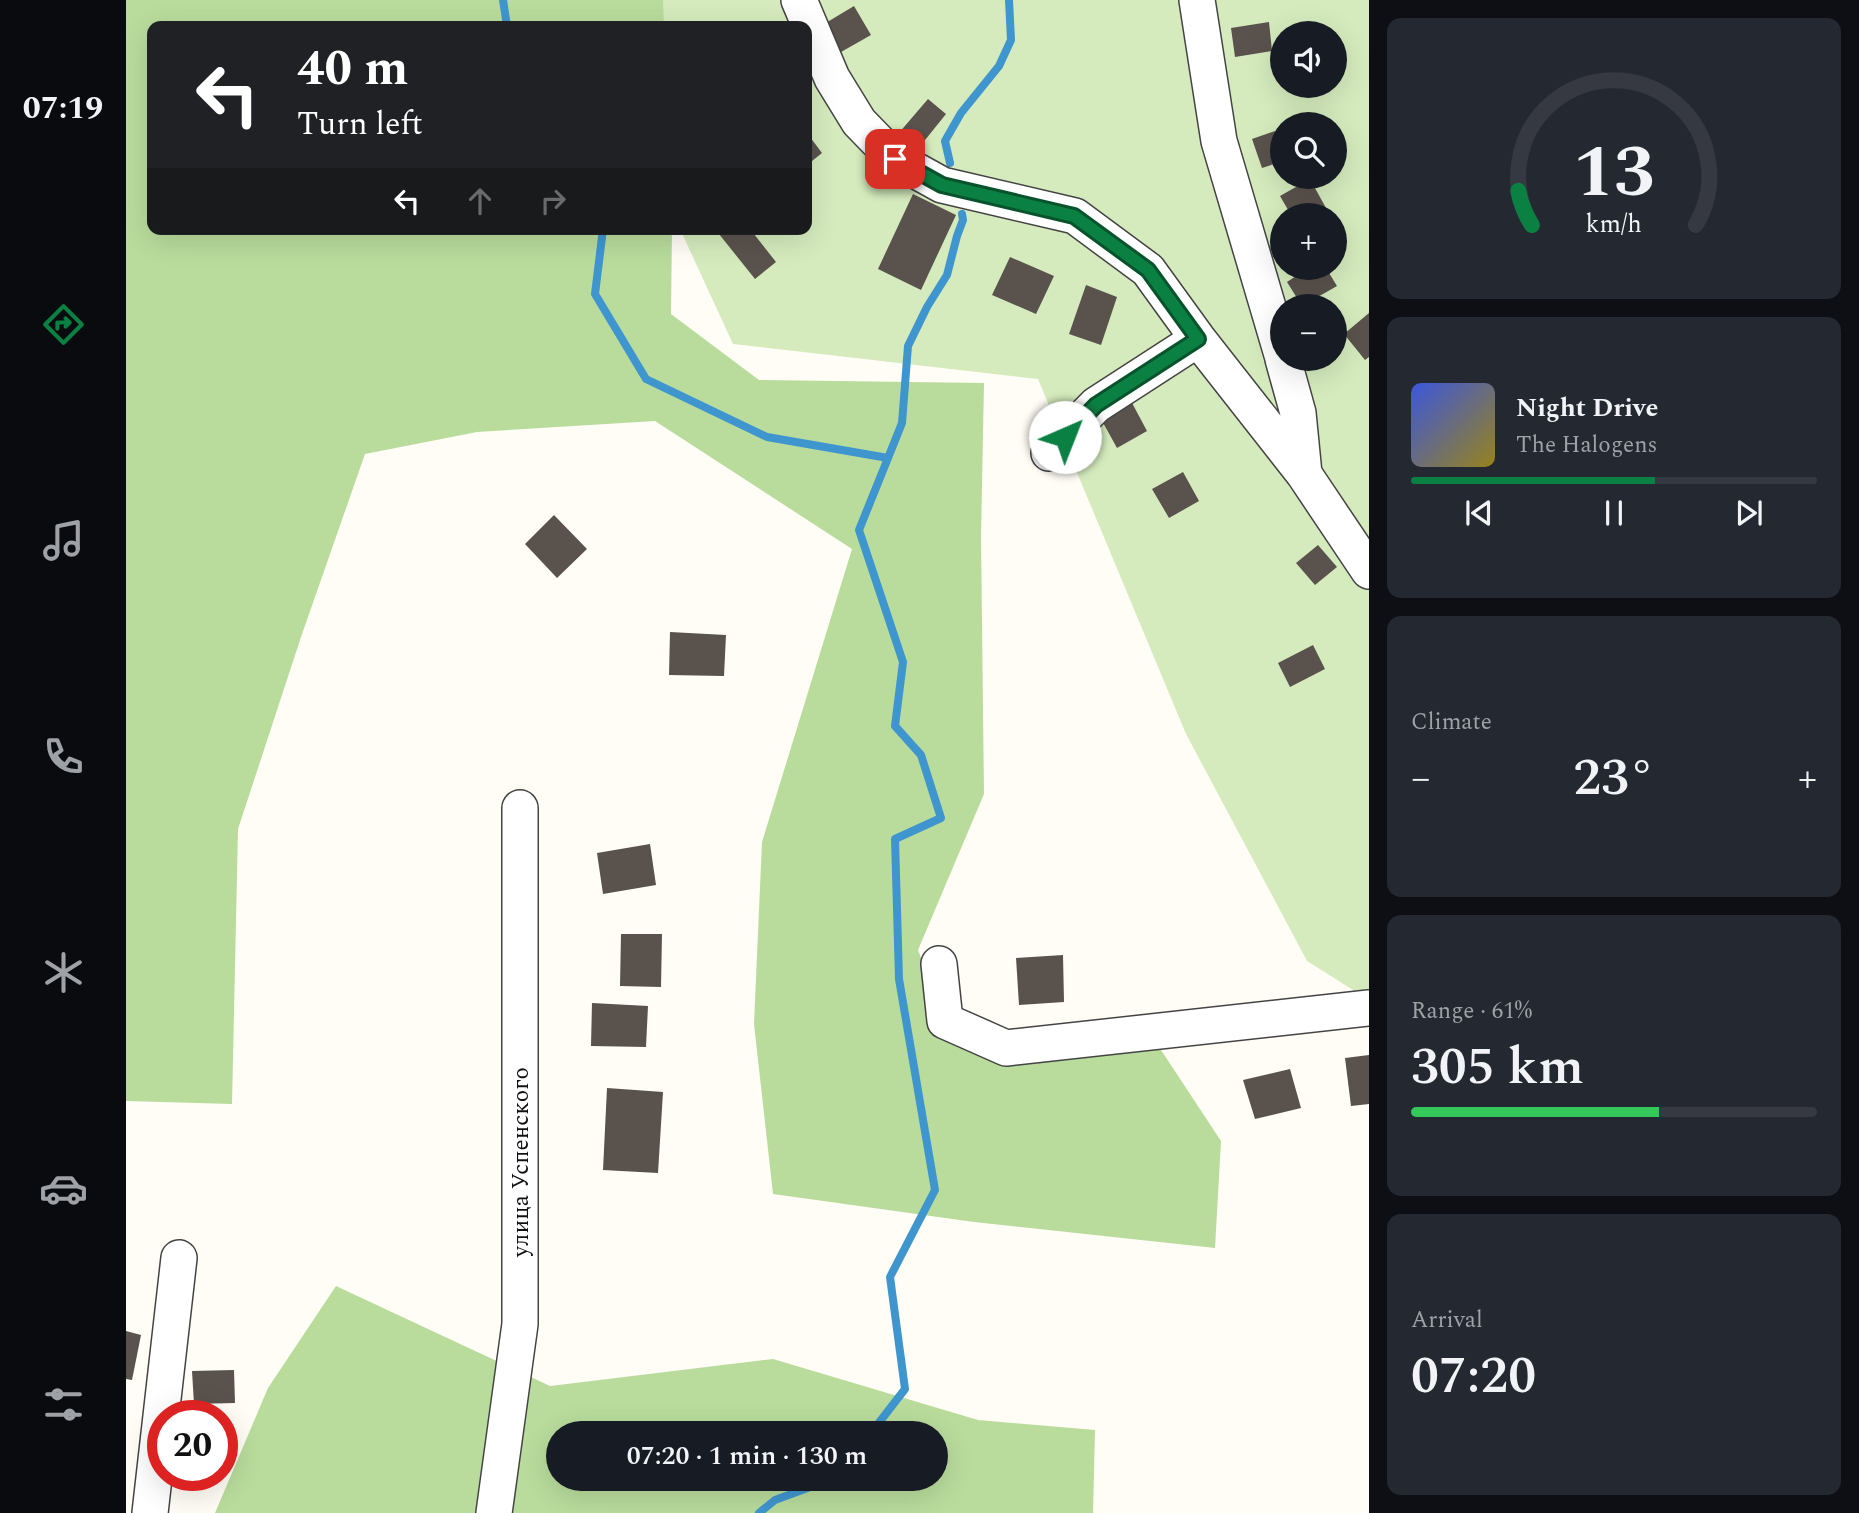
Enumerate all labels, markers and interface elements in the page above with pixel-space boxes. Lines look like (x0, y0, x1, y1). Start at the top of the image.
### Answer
map controls (1270, 21, 1347, 371)
button: sound (1270, 21, 1347, 98)
text: 40 m (297, 32, 408, 107)
icon: left (182, 49, 273, 140)
text: 07:19 (23, 84, 103, 133)
text: Turn left (297, 100, 423, 149)
button: search (1270, 112, 1347, 189)
text: 13 (1573, 118, 1655, 229)
pin (865, 129, 925, 189)
icon: arrive (876, 140, 914, 178)
icon: left (388, 182, 426, 220)
icon: ahead (461, 182, 499, 220)
icon: right (534, 182, 572, 220)
button: + (1270, 203, 1347, 280)
text: km/h (1586, 205, 1642, 243)
button: − (1270, 294, 1347, 371)
icon: directions (39, 300, 88, 349)
text: Night Drive (1516, 388, 1658, 428)
position arrow (1028, 400, 1102, 474)
text: The Halogens (1516, 428, 1658, 463)
icon: previous (1460, 494, 1498, 532)
icon: pause (1595, 494, 1633, 532)
icon: next (1730, 494, 1768, 532)
icon: music (39, 516, 88, 565)
text: Climate (1411, 705, 1492, 740)
icon: phone (39, 732, 88, 781)
text: 23° (1573, 739, 1655, 818)
text: − (1411, 750, 1430, 808)
text: + (1798, 750, 1817, 808)
icon: climate (39, 948, 88, 997)
text: Range · 61% (1411, 994, 1532, 1029)
text: 305 km (1411, 1028, 1584, 1107)
street label: улица Успенского (504, 1067, 539, 1258)
icon: car (39, 1164, 88, 1213)
text: Arrival (1411, 1303, 1483, 1338)
text: 07:20 (1411, 1337, 1536, 1416)
icon: filters (39, 1380, 88, 1429)
speed limit sign: 20 (147, 1400, 238, 1491)
text: 07:20 · 1 min · 130 m (627, 1436, 867, 1476)

